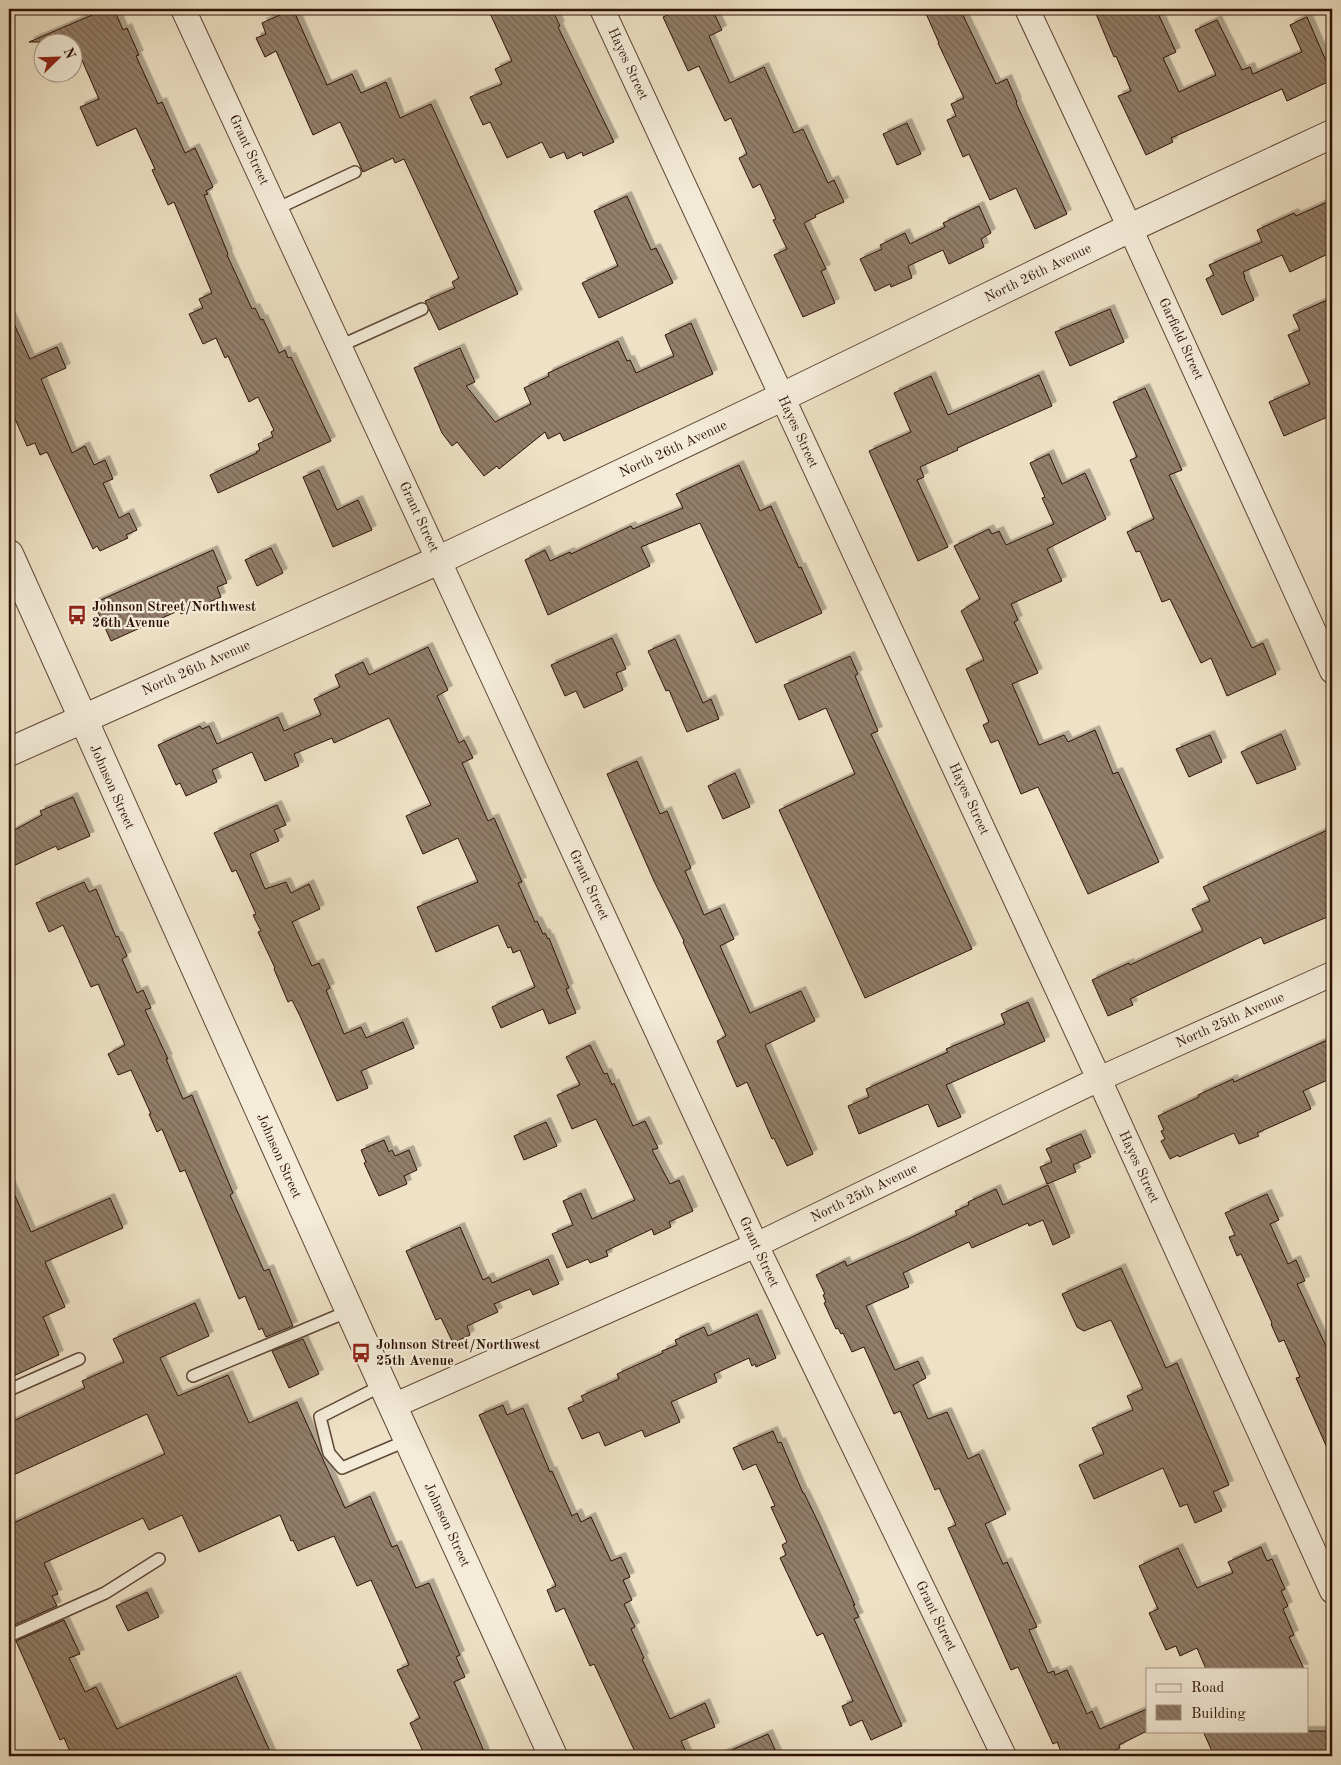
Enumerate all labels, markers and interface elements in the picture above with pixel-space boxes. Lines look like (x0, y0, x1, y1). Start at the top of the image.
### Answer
street label: Hayes Street (605, 26, 651, 102)
north arrow (32, 32, 82, 82)
text: N (61, 46, 78, 61)
street label: Grant Street (227, 113, 271, 188)
street label: North 26th Avenue (982, 241, 1094, 305)
street label: Garfield Street (1156, 296, 1206, 382)
street label: Hayes Street (775, 394, 821, 470)
street label: North 26th Avenue (617, 418, 729, 480)
street label: Grant Street (397, 480, 441, 555)
place label: Johnson Street/Northwest 26th Avenue (92, 600, 256, 630)
bus stop icon: Johnson Street/Northwest 26th Avenue (66, 604, 88, 626)
street label: North 26th Avenue (140, 638, 252, 698)
street label: Johnson Street (87, 742, 137, 832)
street label: Hayes Street (946, 761, 992, 837)
street label: Grant Street (567, 848, 611, 923)
street label: North 25th Avenue (1174, 990, 1286, 1050)
street label: Johnson Street (254, 1111, 304, 1201)
street label: Hayes Street (1116, 1129, 1162, 1205)
street label: North 25th Avenue (808, 1161, 920, 1225)
street label: Grant Street (737, 1215, 781, 1290)
place label: Johnson Street/Northwest 25th Avenue (376, 1338, 540, 1368)
bus stop icon: Johnson Street/Northwest 25th Avenue (350, 1342, 372, 1364)
street label: Johnson Street (421, 1481, 473, 1569)
street label: Grant Street (913, 1579, 959, 1653)
legend (1146, 1668, 1308, 1732)
text: Road (1191, 1681, 1225, 1696)
text: Building (1191, 1707, 1246, 1722)

